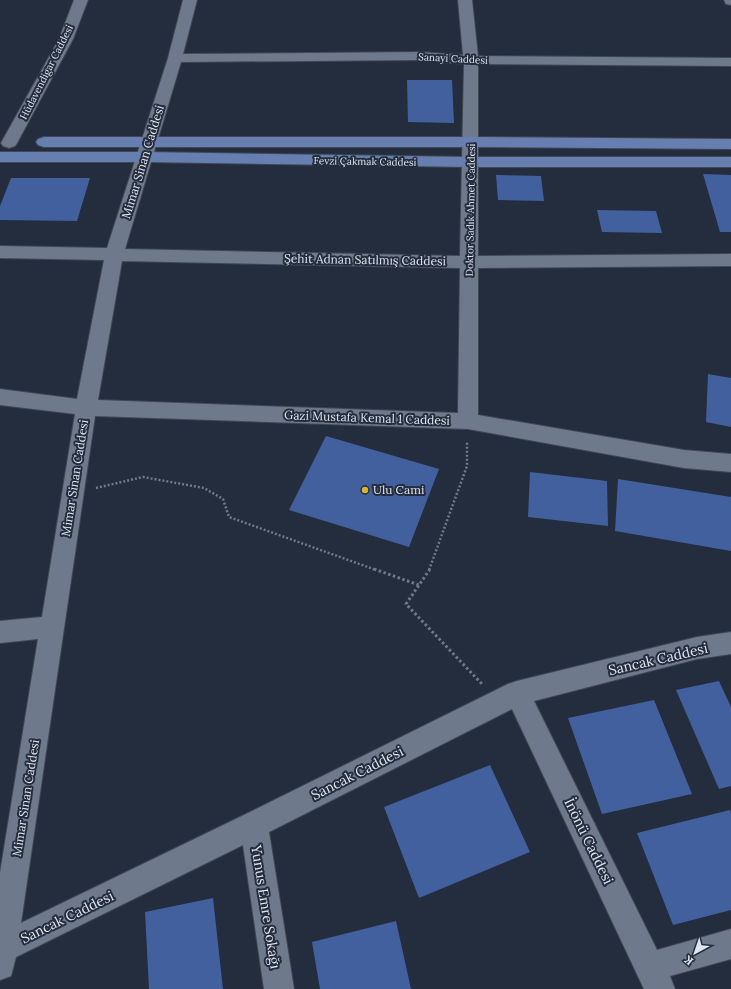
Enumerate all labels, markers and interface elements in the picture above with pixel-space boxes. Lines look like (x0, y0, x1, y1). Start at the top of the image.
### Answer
street label: Hüdavendigar Caddesi (17, 23, 76, 122)
street label: Sanayi Caddesi (418, 50, 488, 67)
street label: Mimar Sinan Caddesi (118, 103, 167, 220)
street label: Doktor Sadık Ahmet Caddesi (463, 143, 478, 277)
street label: Fevzi Çakmak Caddesi (313, 154, 417, 169)
street label: Şehit Adnan Satılmış Caddesi (284, 251, 446, 268)
street label: Gazi Mustafa Kemal 1 Caddesi (284, 407, 450, 428)
street label: Mimar Sinan Caddesi (58, 418, 91, 537)
place label: Ulu Cami (373, 482, 424, 497)
marker: Ulu Cami (360, 485, 370, 495)
street label: Sancak Caddesi (607, 639, 709, 679)
street label: Mimar Sinan Caddesi (9, 738, 42, 857)
street label: Sancak Caddesi (308, 742, 406, 804)
street label: İnönü Caddesi (560, 795, 618, 887)
street label: Yunus Emre Sokağı (247, 843, 285, 970)
street label: Sancak Caddesi (18, 887, 117, 947)
north arrow (675, 933, 715, 973)
text: K (681, 953, 696, 969)

